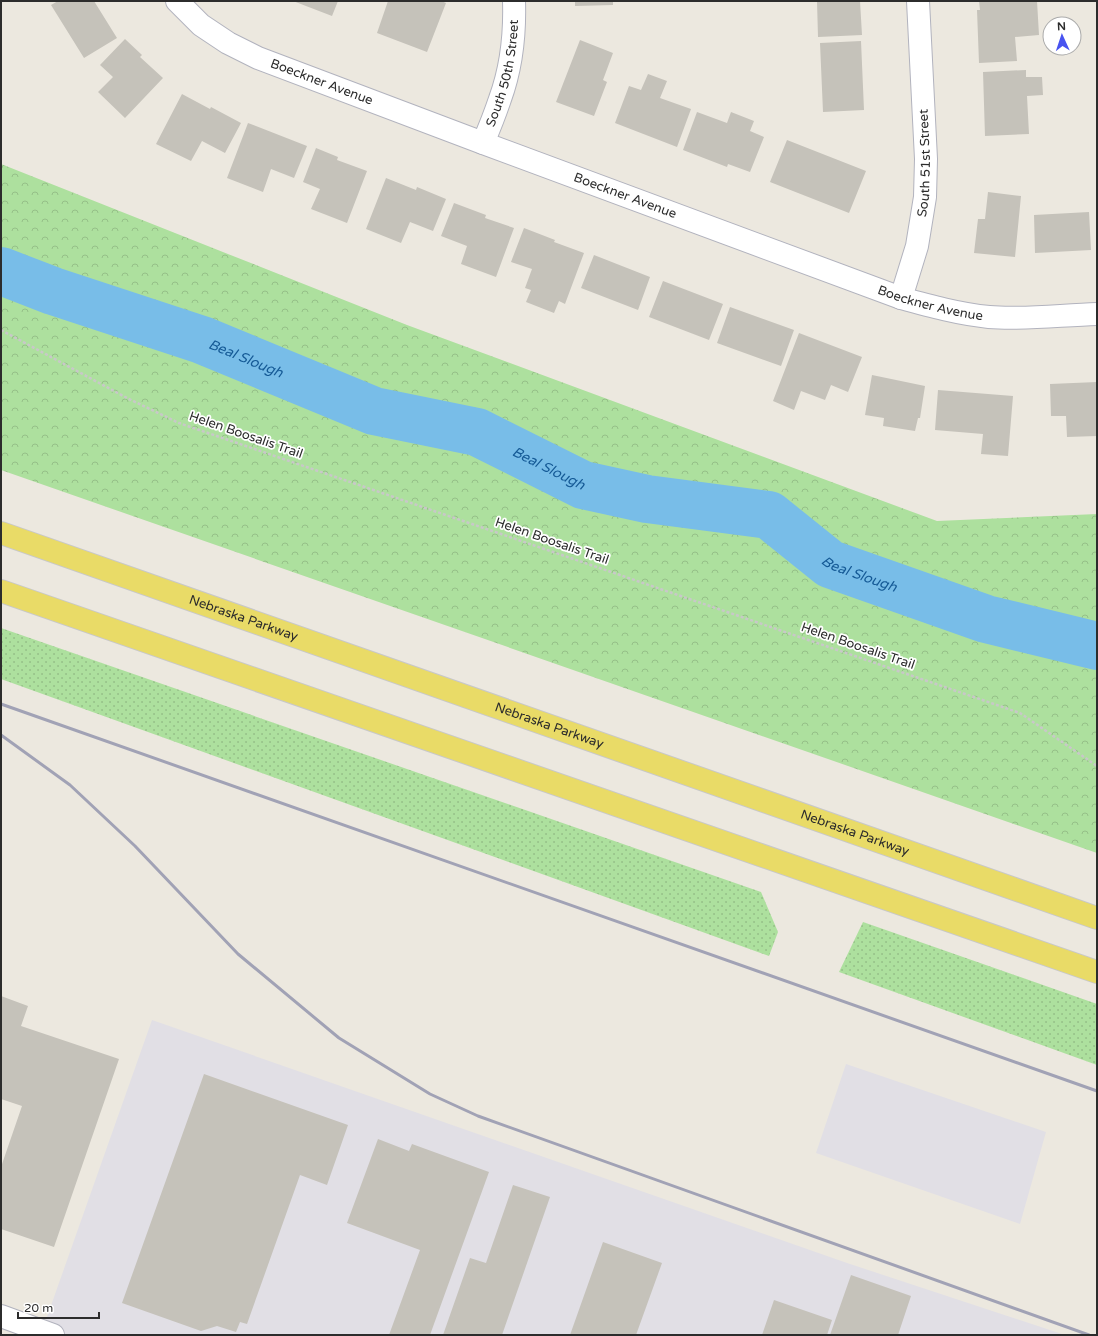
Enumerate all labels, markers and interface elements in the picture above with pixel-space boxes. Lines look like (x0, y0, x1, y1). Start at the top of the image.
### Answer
north arrow (1042, 16, 1082, 56)
street label: South 50th Street (482, 19, 522, 129)
text: N (1057, 20, 1066, 33)
street label: Boeckner Avenue (268, 55, 375, 109)
street label: South 51st Street (914, 109, 934, 218)
street label: Boeckner Avenue (571, 169, 679, 222)
street label: Boeckner Avenue (875, 282, 984, 324)
water label: Beal Slough (206, 335, 286, 381)
street label: Helen Boosalis Trail (187, 408, 305, 462)
water label: Beal Slough (510, 443, 588, 493)
street label: Helen Boosalis Trail (493, 514, 611, 568)
water label: Beal Slough (818, 552, 900, 596)
street label: Nebraska Parkway (187, 592, 300, 645)
street label: Helen Boosalis Trail (799, 619, 917, 673)
street label: Nebraska Parkway (493, 699, 606, 752)
street label: Nebraska Parkway (798, 806, 911, 859)
scale bar (18, 1294, 99, 1320)
text: 20 m (24, 1301, 53, 1315)

